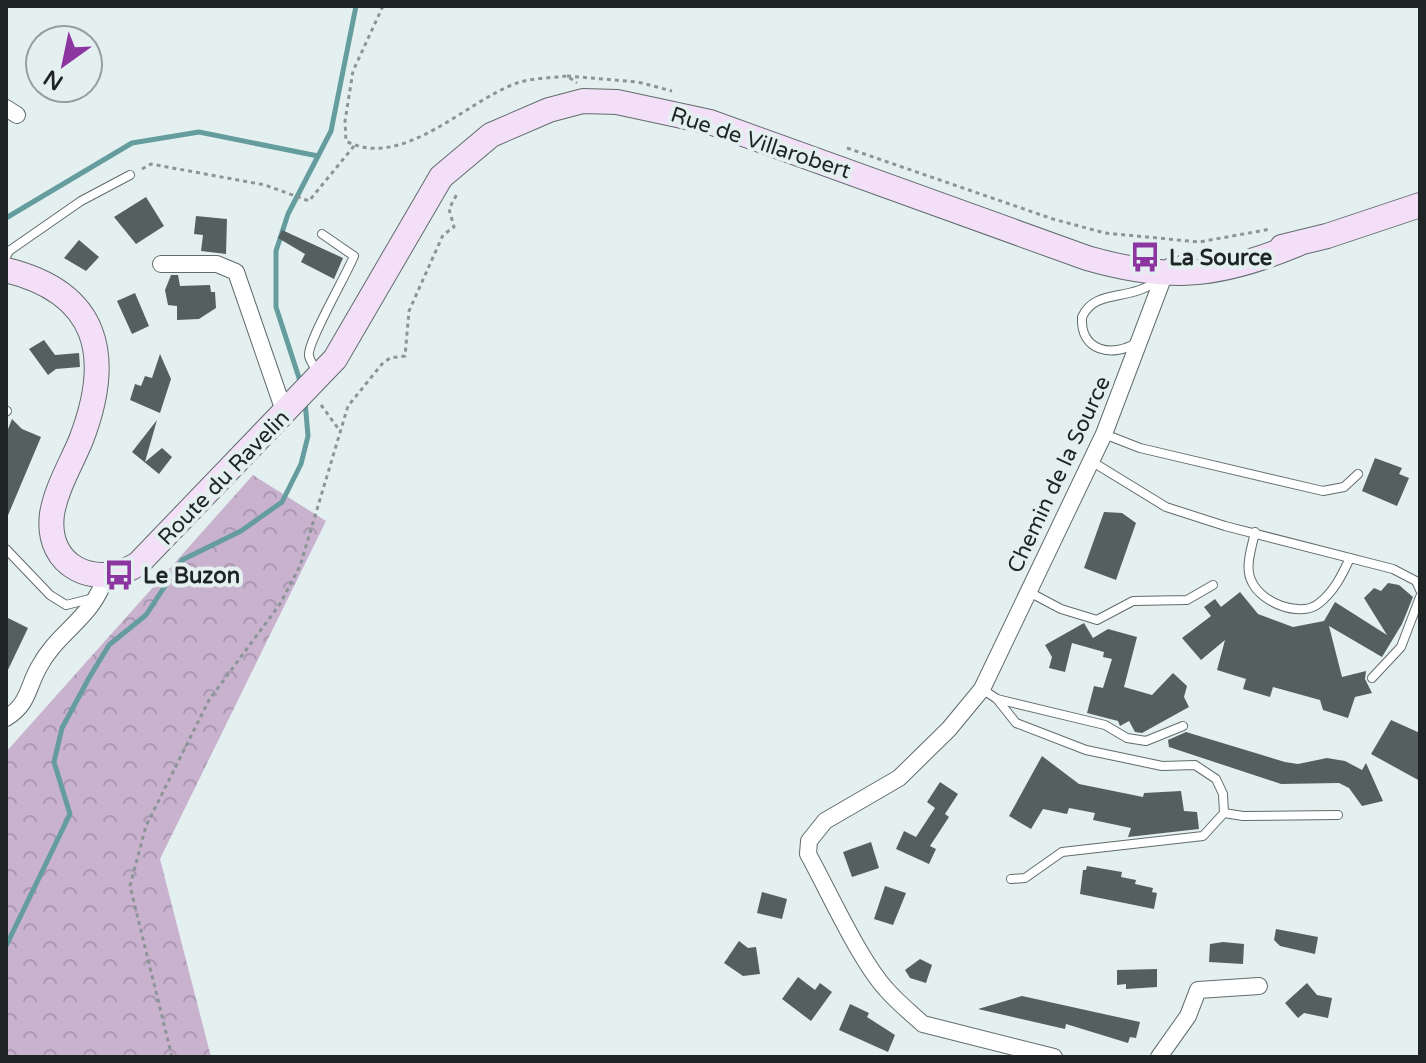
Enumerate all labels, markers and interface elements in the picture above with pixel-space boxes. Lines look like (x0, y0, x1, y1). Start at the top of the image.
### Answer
north arrow (24, 24, 104, 104)
text: N (39, 64, 68, 96)
street label: Rue de Villarobert (667, 102, 854, 184)
bus stop icon: La Source (1128, 240, 1162, 274)
place label: La Source (1169, 245, 1272, 271)
street label: Chemin de la Source (1002, 372, 1116, 577)
street label: Route du Ravelin (153, 405, 295, 551)
bus stop icon: Le Buzon (102, 558, 136, 592)
place label: Le Buzon (143, 563, 240, 589)

